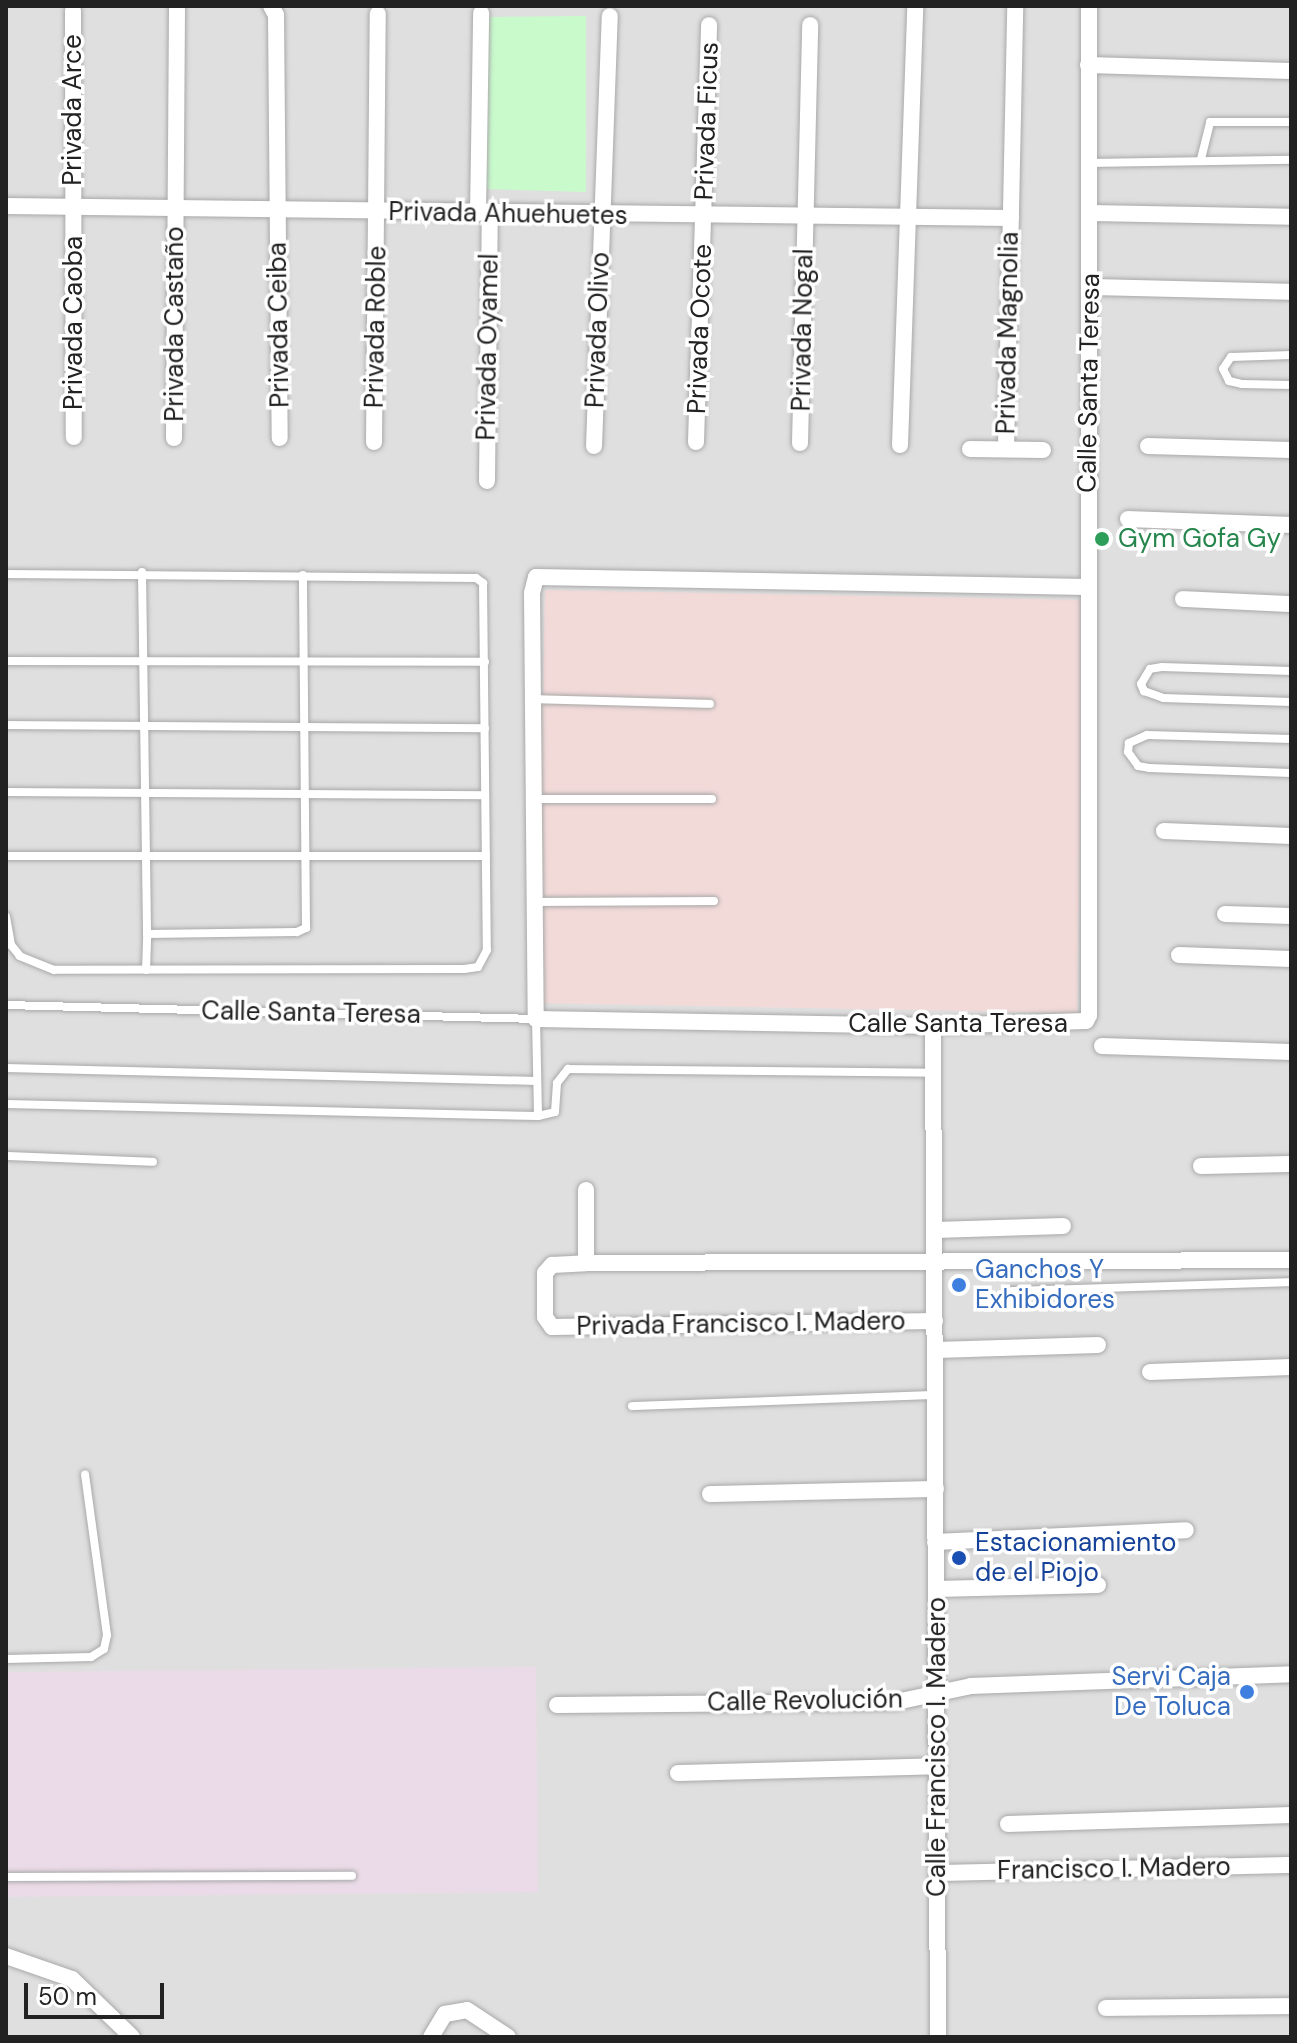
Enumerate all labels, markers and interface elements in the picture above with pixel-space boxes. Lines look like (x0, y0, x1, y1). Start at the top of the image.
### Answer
street label: Privada Arce (57, 34, 89, 186)
street label: Privada Ficus (689, 41, 725, 201)
street label: Privada Ahuehuetes (388, 196, 628, 232)
street label: Privada Castaño (159, 226, 191, 422)
street label: Privada Magnolia (991, 231, 1025, 435)
street label: Privada Caoba (58, 236, 90, 410)
street label: Privada Ceiba (262, 242, 296, 408)
street label: Privada Ocote (681, 244, 719, 414)
street label: Privada Roble (359, 246, 393, 408)
street label: Privada Nogal (786, 248, 820, 412)
street label: Privada Olivo (580, 251, 616, 409)
street label: Privada Oyamel (471, 253, 505, 441)
street label: Calle Santa Teresa (1071, 273, 1107, 493)
place label: Gym Gofa Gy (1118, 523, 1281, 555)
marker: Gym Gofa Gy (1093, 530, 1111, 548)
street label: Calle Santa Teresa (201, 995, 421, 1031)
street label: Calle Santa Teresa (848, 1008, 1068, 1040)
place label: Ganchos Y Exhibidores (975, 1254, 1115, 1316)
marker: Ganchos Y Exhibidores (950, 1276, 968, 1294)
street label: Privada Francisco I. Madero (576, 1306, 906, 1342)
place label: Estacionamiento de el Piojo (975, 1527, 1176, 1588)
marker: Estacionamiento de el Piojo (950, 1549, 968, 1567)
street label: Calle Francisco I. Madero (921, 1597, 953, 1897)
place label: Servi Caja De Toluca (1111, 1661, 1231, 1722)
marker: Servi Caja De Toluca (1238, 1683, 1256, 1701)
street label: Calle Revolución (707, 1684, 903, 1718)
street label: Francisco I. Madero (997, 1851, 1231, 1887)
scale bar (28, 1967, 168, 2017)
text: 50 m (38, 1981, 97, 2012)

